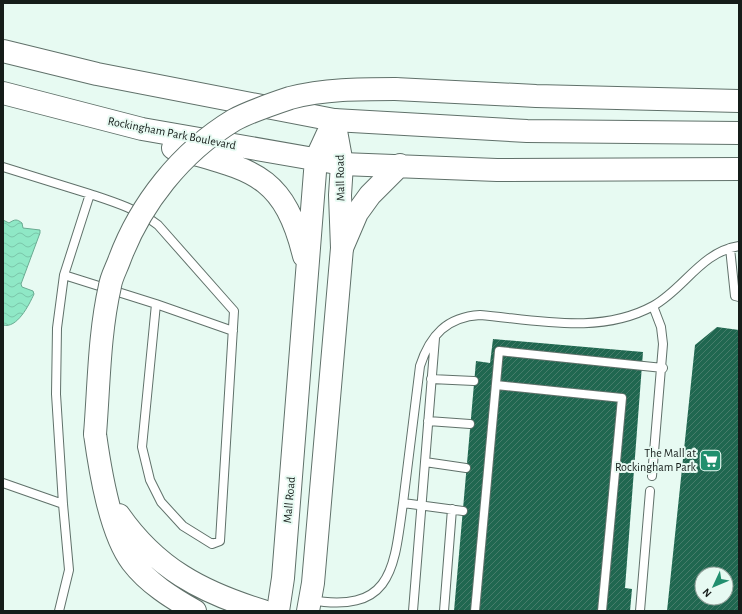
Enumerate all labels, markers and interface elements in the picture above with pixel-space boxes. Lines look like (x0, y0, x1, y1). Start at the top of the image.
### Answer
street label: Rockingham Park Boulevard (107, 115, 237, 151)
street label: Mall Road (334, 155, 346, 201)
place label: The Mall at Rockingham Park (615, 447, 697, 473)
supermarket icon: The Mall at Rockingham Park (698, 447, 724, 473)
street label: Mall Road (281, 476, 297, 524)
north arrow (694, 566, 734, 606)
text: N (701, 586, 714, 599)

